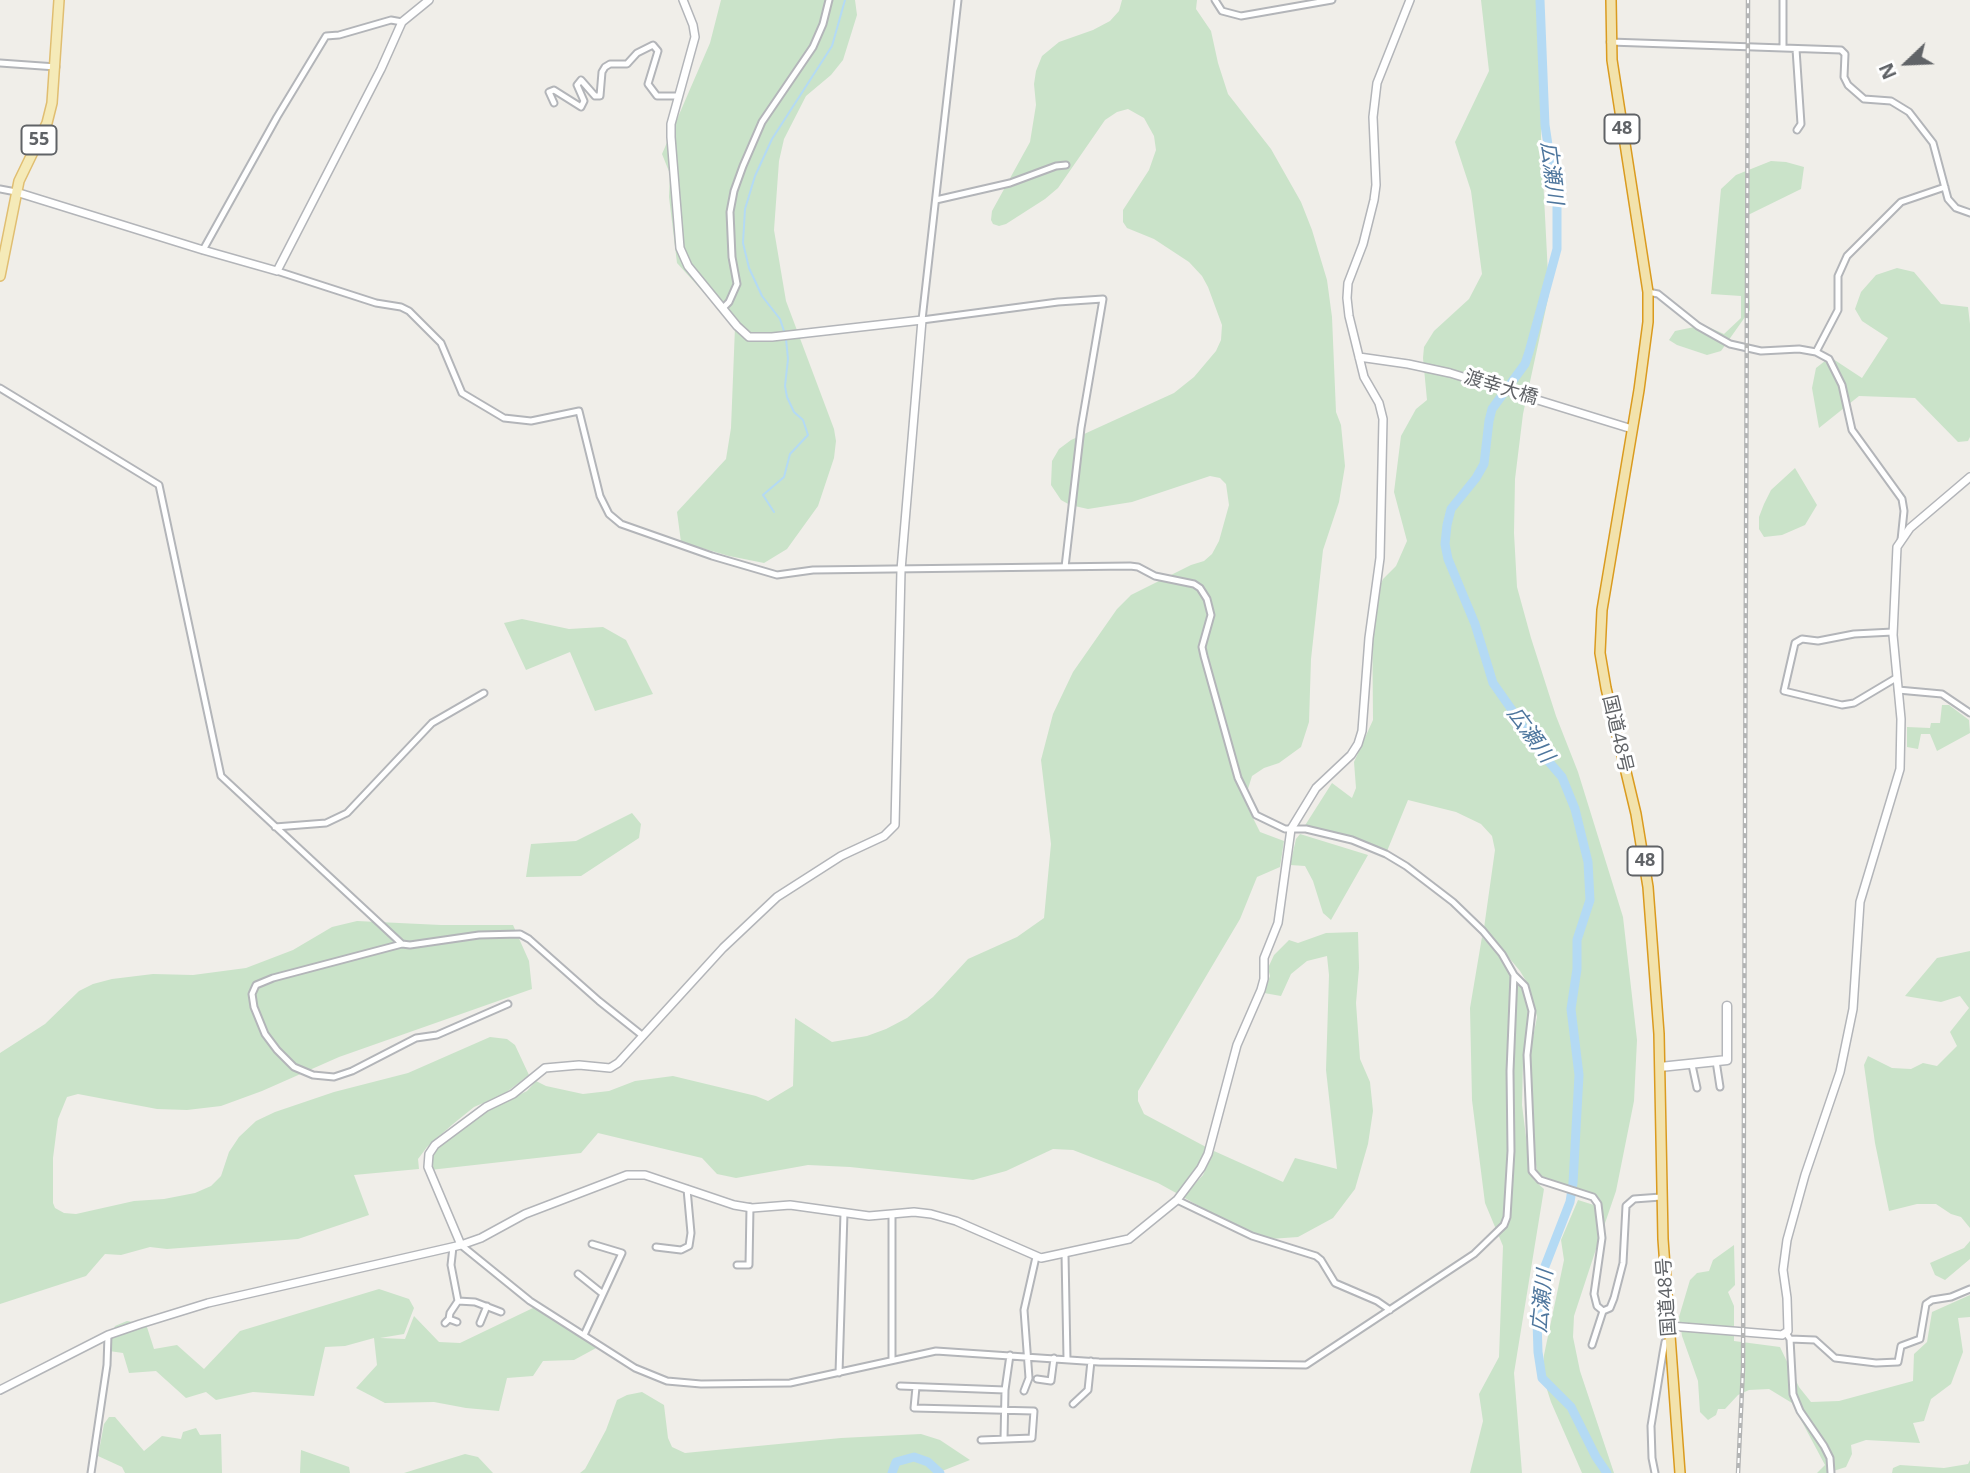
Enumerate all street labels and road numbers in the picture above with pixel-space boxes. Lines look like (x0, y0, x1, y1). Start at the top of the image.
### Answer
road number: 48 (1604, 114, 1640, 144)
road number: 55 (22, 125, 56, 154)
street label: 渡幸大橋 (1461, 366, 1541, 410)
street label: 国道48号 (1597, 693, 1637, 775)
road number: 48 (1628, 846, 1662, 876)
street label: 国道48号 (1653, 1257, 1681, 1337)

